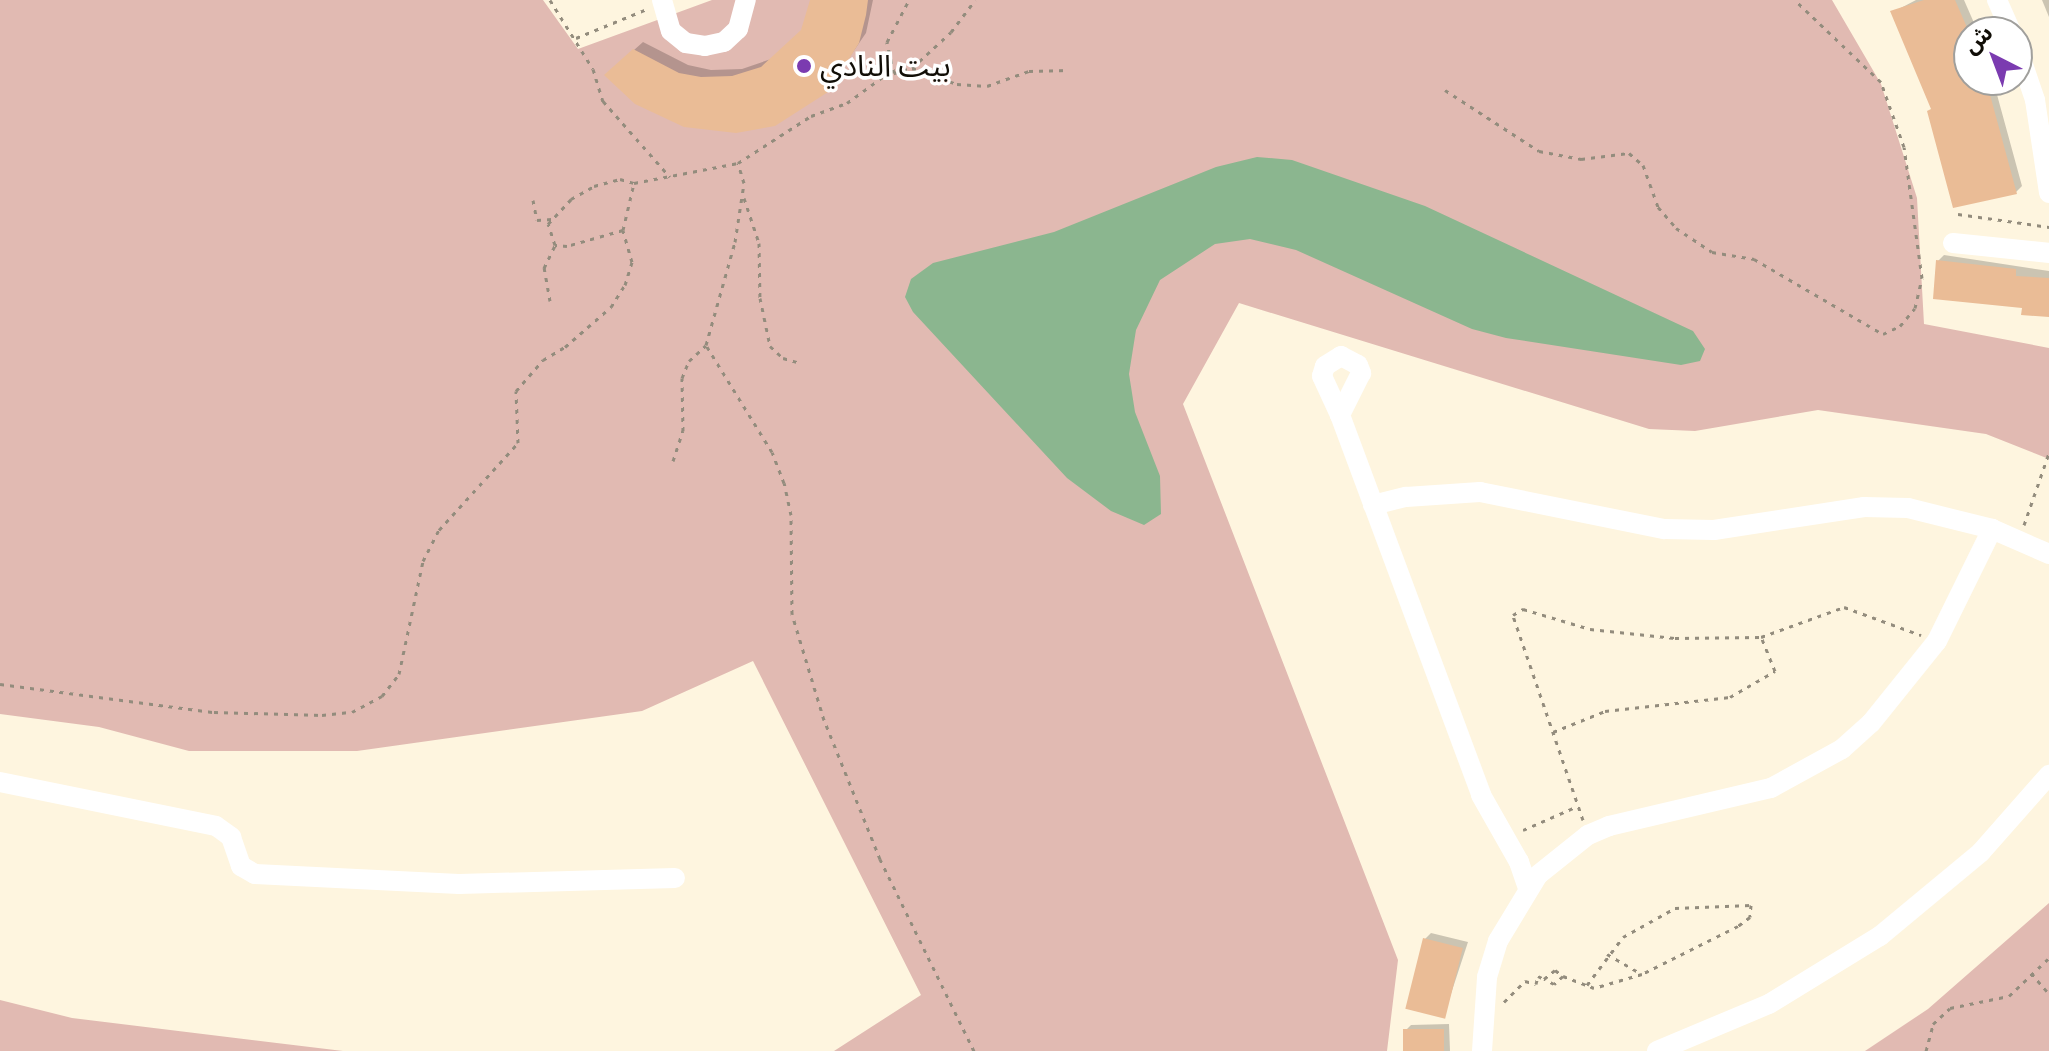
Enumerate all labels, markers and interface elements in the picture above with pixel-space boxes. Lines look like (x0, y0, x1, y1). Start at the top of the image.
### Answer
north arrow (1953, 16, 2033, 96)
text: ش (1958, 19, 1998, 59)
place label: بيت النادي (820, 48, 951, 84)
marker: بيت النادي (795, 57, 813, 75)

